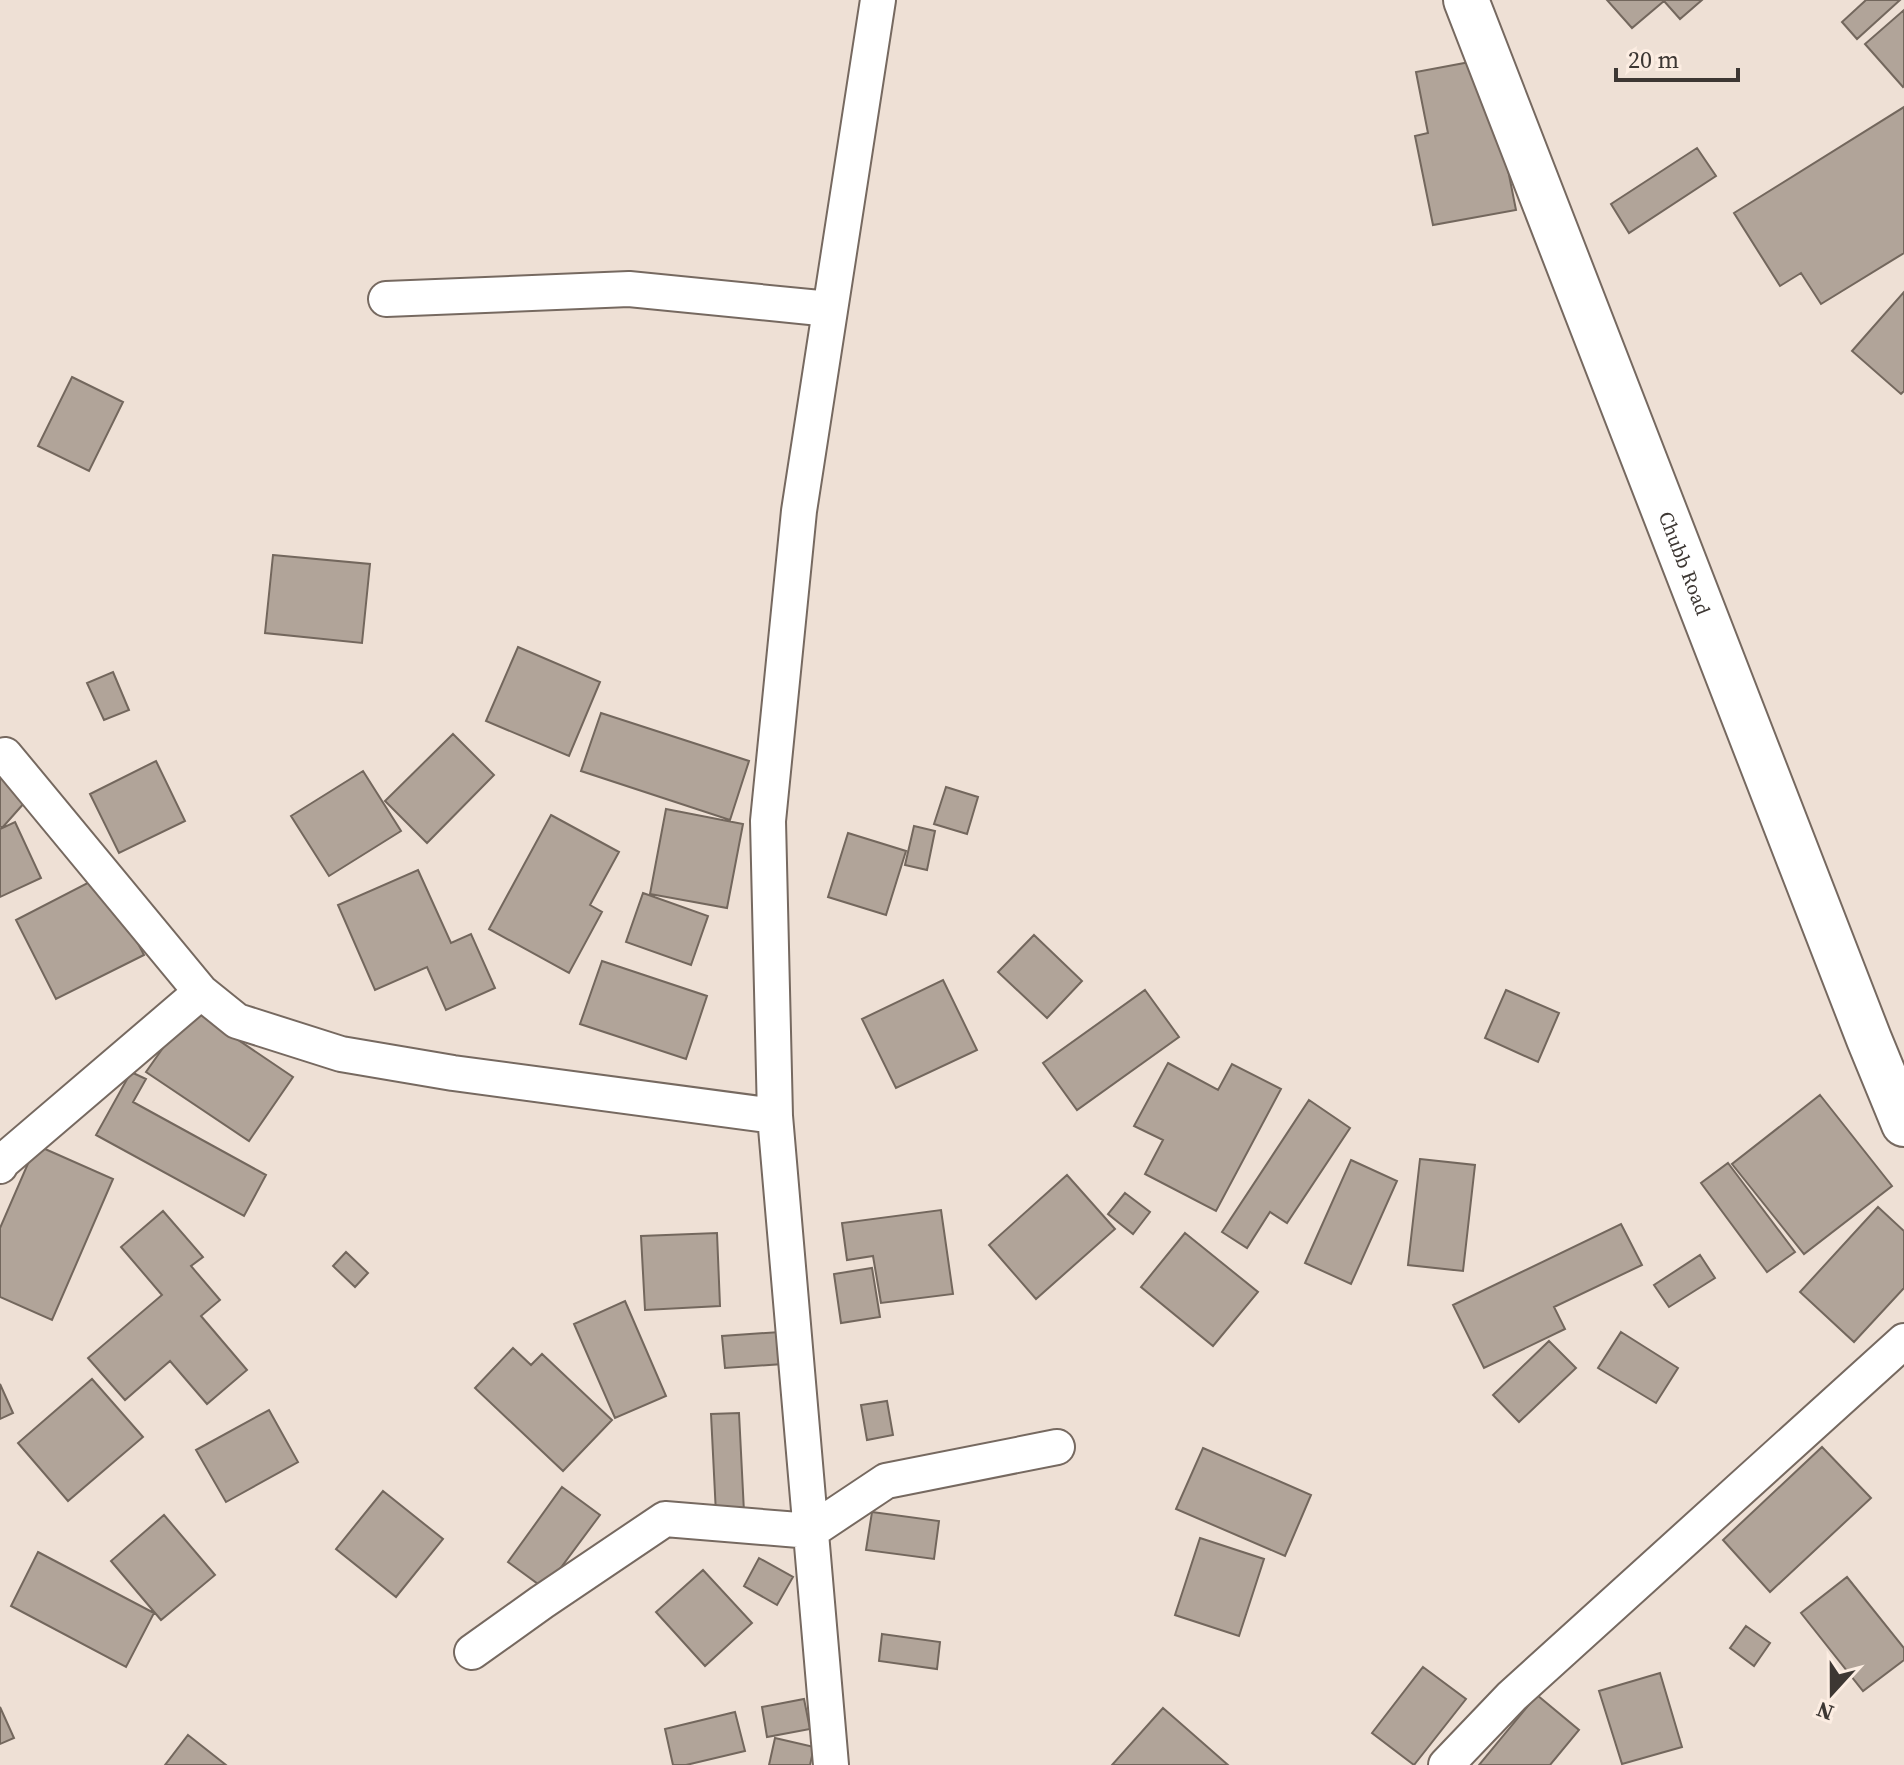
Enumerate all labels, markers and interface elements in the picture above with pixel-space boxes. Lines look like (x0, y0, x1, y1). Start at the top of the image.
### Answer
scale bar (1616, 32, 1738, 82)
text: 20 m (1628, 43, 1679, 76)
street label: Chubb Road (1652, 507, 1717, 620)
north arrow (1792, 1653, 1872, 1733)
text: N (1812, 1695, 1838, 1729)

